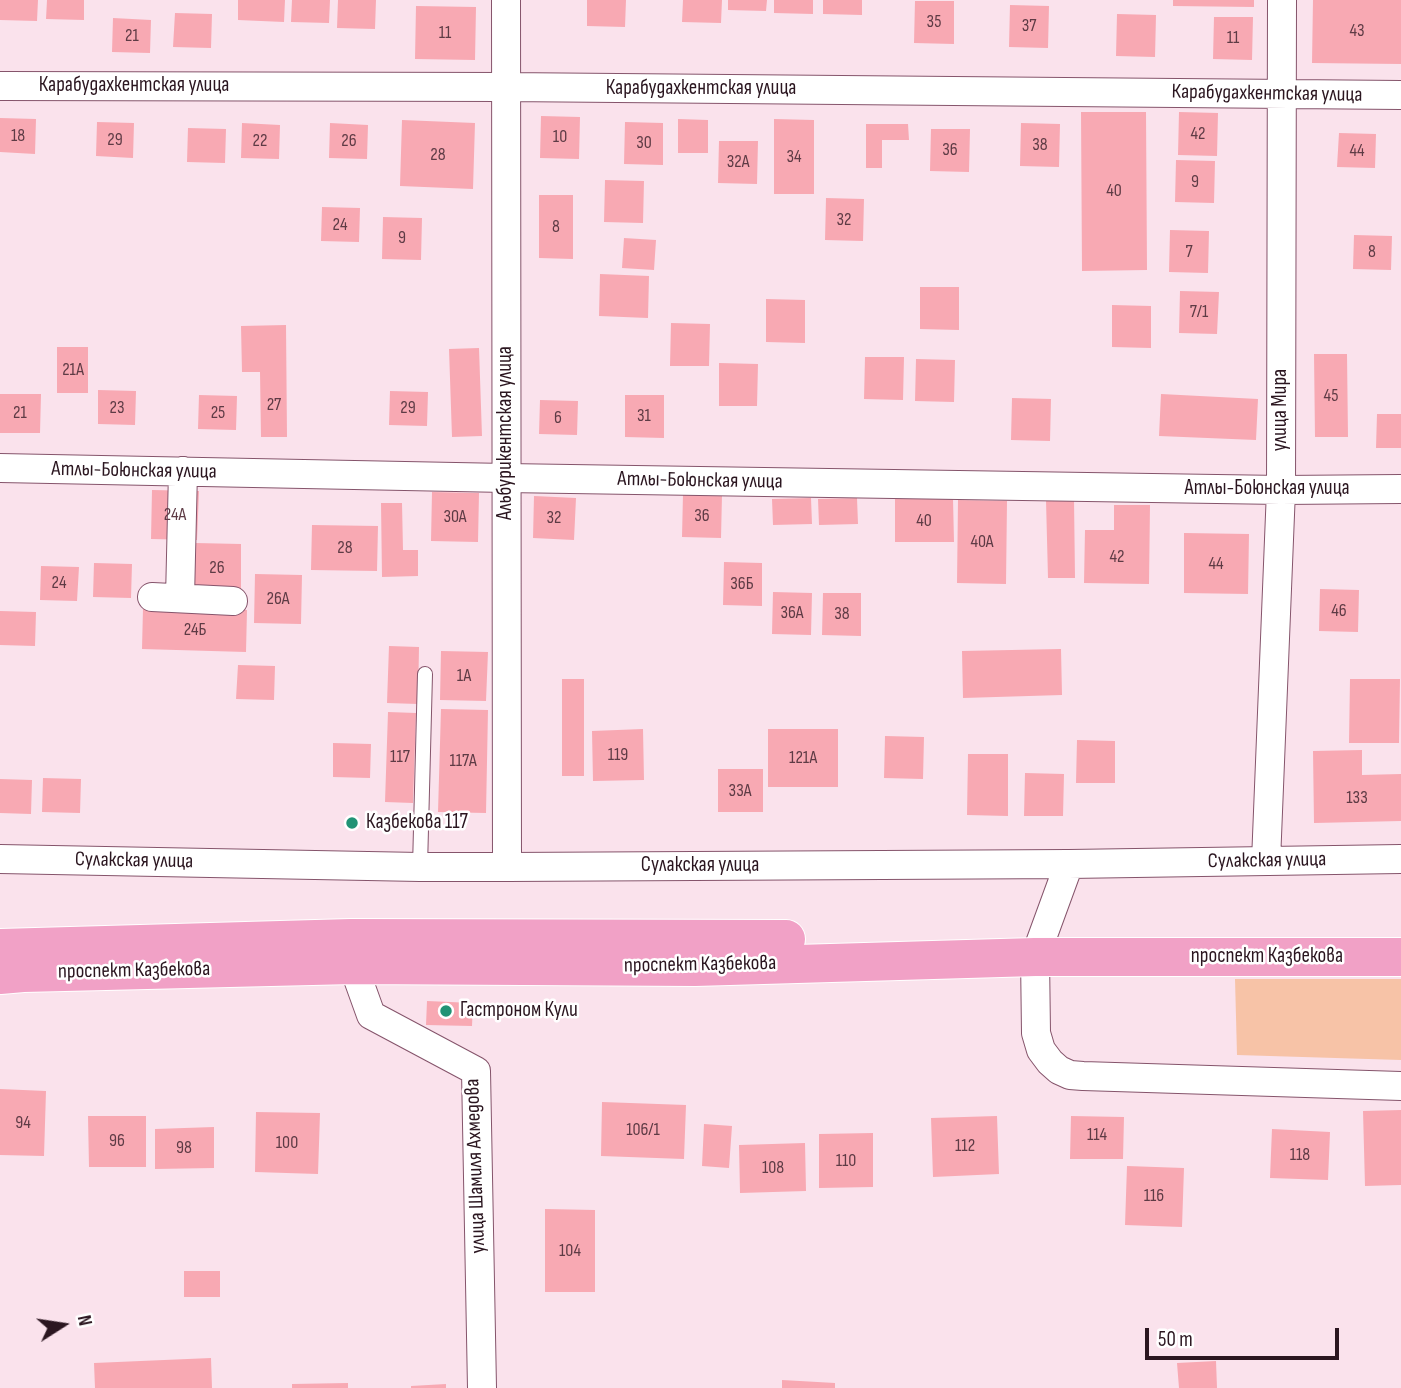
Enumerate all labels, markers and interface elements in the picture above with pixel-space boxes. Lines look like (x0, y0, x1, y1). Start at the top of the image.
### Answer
house number: 35 (927, 11, 941, 33)
house number: 37 (1022, 15, 1036, 37)
house number: 43 (1349, 20, 1365, 42)
house number: 11 (439, 22, 451, 44)
house number: 21 (125, 25, 139, 47)
house number: 11 (1227, 27, 1239, 49)
street label: Карабудахкентская улица (39, 73, 229, 99)
street label: Карабудахкентская улица (606, 76, 796, 102)
street label: Карабудахкентская улица (1171, 80, 1363, 108)
house number: 42 (1190, 123, 1206, 145)
house number: 18 (11, 125, 25, 147)
house number: 10 (553, 126, 567, 148)
house number: 29 (107, 129, 123, 151)
house number: 22 (253, 130, 267, 152)
house number: 26 (341, 130, 357, 152)
house number: 30 (636, 132, 652, 154)
house number: 38 (1032, 134, 1048, 156)
house number: 36 (942, 139, 958, 161)
house number: 44 (1349, 140, 1365, 162)
house number: 28 (430, 144, 446, 166)
house number: 34 (786, 146, 802, 168)
house number: 32А (727, 151, 749, 173)
house number: 9 (1191, 171, 1199, 193)
house number: 40 (1106, 180, 1122, 202)
house number: 32 (837, 209, 851, 231)
house number: 24 (333, 214, 347, 236)
house number: 8 (552, 216, 560, 238)
house number: 9 (398, 227, 406, 249)
house number: 7 (1185, 241, 1193, 263)
house number: 8 (1368, 241, 1376, 263)
house number: 7/1 (1190, 301, 1208, 323)
street label: Альбурикентская улица (493, 346, 519, 520)
house number: 21А (62, 359, 84, 381)
street label: улица Мира (1268, 369, 1294, 451)
house number: 45 (1324, 385, 1338, 407)
house number: 27 (267, 394, 281, 416)
house number: 23 (110, 397, 124, 419)
house number: 29 (400, 397, 416, 419)
house number: 21 (13, 402, 27, 424)
house number: 25 (211, 402, 225, 424)
house number: 31 (637, 405, 651, 427)
house number: 6 (554, 407, 562, 429)
street label: Атлы-Боюнская улица (51, 457, 217, 485)
street label: Атлы-Боюнская улица (617, 467, 783, 495)
street label: Атлы-Боюнская улица (1184, 476, 1350, 502)
house number: 24А (164, 504, 186, 526)
house number: 36 (694, 505, 710, 527)
house number: 30А (443, 506, 467, 528)
house number: 32 (547, 507, 561, 529)
house number: 40 (916, 510, 932, 532)
house number: 40А (970, 531, 994, 553)
house number: 28 (337, 537, 353, 559)
house number: 42 (1109, 546, 1125, 568)
house number: 44 (1208, 553, 1224, 575)
house number: 26 (209, 557, 225, 579)
house number: 24 (52, 572, 66, 594)
house number: 36Б (730, 573, 754, 595)
house number: 26А (266, 588, 290, 610)
house number: 46 (1331, 600, 1347, 622)
house number: 36А (780, 602, 804, 624)
house number: 38 (834, 603, 850, 625)
house number: 24Б (184, 619, 206, 641)
house number: 1А (457, 665, 471, 687)
house number: 119 (608, 744, 628, 766)
house number: 117 (390, 746, 410, 768)
house number: 121А (789, 747, 817, 769)
house number: 117А (449, 750, 477, 772)
house number: 33А (729, 780, 751, 802)
house number: 133 (1346, 787, 1368, 809)
place label: Казбекова 117 (366, 810, 468, 836)
marker: Казбекова 117 (344, 815, 360, 831)
street label: Сулакская улица (75, 847, 193, 875)
street label: Сулакская улица (1208, 847, 1326, 875)
street label: Сулакская улица (641, 853, 759, 879)
street label: проспект Казбекова (1191, 944, 1343, 970)
street label: проспект Казбекова (624, 951, 776, 979)
street label: проспект Казбекова (58, 957, 210, 985)
place label: Гастроном Кули (460, 998, 578, 1024)
marker: Гастроном Кули (438, 1003, 454, 1019)
street label: улица Шамиля Ахмедова (460, 1078, 492, 1254)
house number: 94 (15, 1112, 31, 1134)
house number: 106/1 (626, 1119, 660, 1141)
house number: 114 (1087, 1124, 1107, 1146)
house number: 96 (109, 1130, 125, 1152)
house number: 100 (276, 1132, 298, 1154)
house number: 112 (955, 1135, 975, 1157)
house number: 98 (176, 1137, 192, 1159)
house number: 118 (1290, 1144, 1310, 1166)
house number: 110 (836, 1150, 856, 1172)
house number: 108 (762, 1157, 784, 1179)
house number: 116 (1144, 1185, 1164, 1207)
house number: 104 (559, 1240, 581, 1262)
north arrow (28, 1290, 98, 1360)
text: N (72, 1313, 96, 1328)
scale bar (1149, 1314, 1343, 1358)
text: 50 m (1158, 1327, 1193, 1352)

